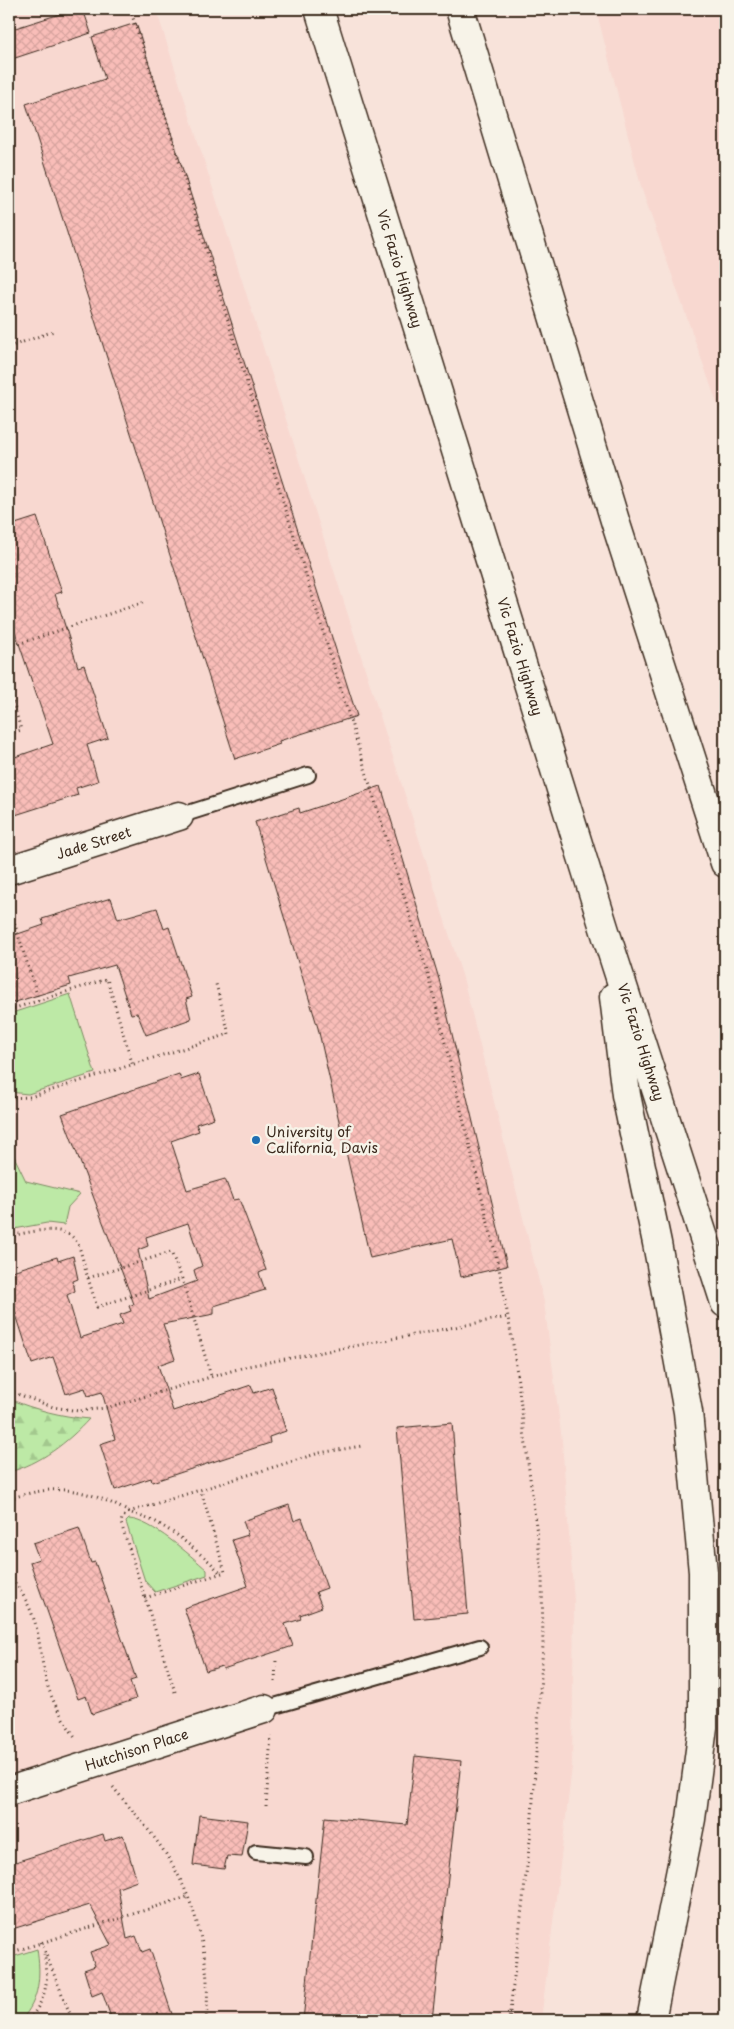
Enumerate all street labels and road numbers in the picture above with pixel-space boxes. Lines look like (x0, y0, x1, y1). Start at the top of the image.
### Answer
street label: Vic Fazio Highway (372, 207, 428, 330)
street label: Vic Fazio Highway (492, 595, 549, 718)
street label: Jade Street (54, 821, 134, 864)
street label: Vic Fazio Highway (613, 980, 670, 1103)
street label: Hutchison Place (82, 1723, 191, 1776)

